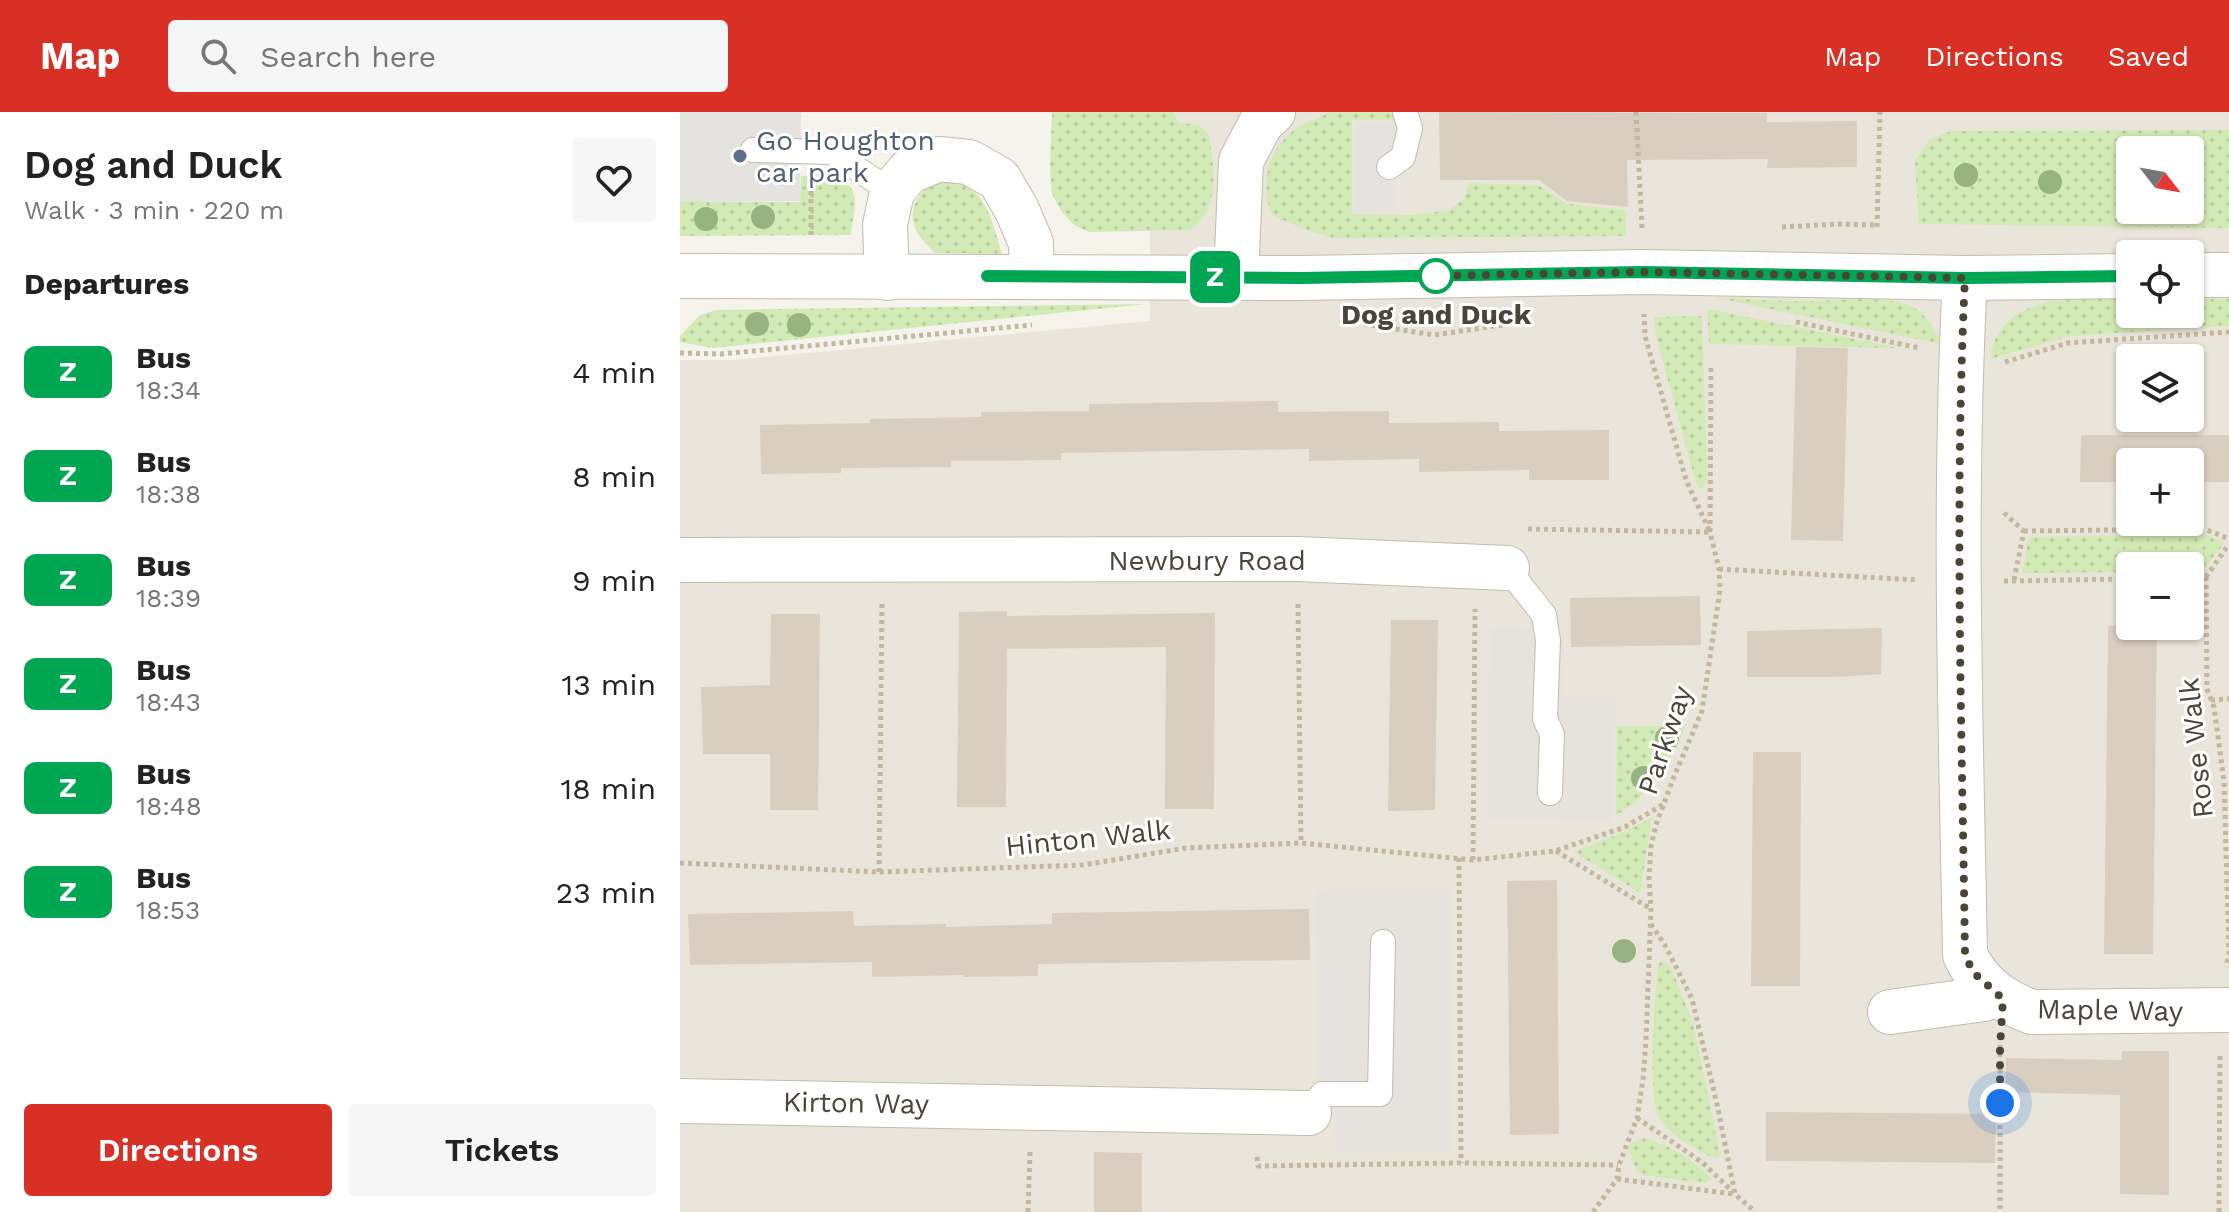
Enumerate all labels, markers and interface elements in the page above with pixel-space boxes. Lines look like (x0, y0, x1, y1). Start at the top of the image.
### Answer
search box (168, 20, 728, 92)
text: Map (40, 34, 120, 78)
icon: search (196, 34, 240, 78)
text: Search here (260, 39, 436, 74)
text: Map (1824, 40, 1881, 73)
text: Directions (1925, 40, 2064, 73)
text: Saved (2108, 40, 2189, 73)
place label: Go Houghton car park (756, 124, 935, 189)
north arrow (2116, 136, 2204, 224)
map controls (2116, 136, 2204, 640)
button: heart (572, 138, 656, 222)
text: Dog and Duck (24, 143, 282, 187)
marker: Go Houghton car park (731, 147, 749, 165)
text: Walk · 3 min · 220 m (24, 195, 284, 225)
button: locate (2116, 240, 2204, 328)
line badge: Z (1189, 251, 1241, 303)
marker: Dog and Duck (1419, 259, 1453, 293)
text: Z (1206, 260, 1224, 293)
text: Departures (24, 266, 189, 301)
place label: Dog and Duck (1341, 298, 1532, 331)
text: Bus (136, 340, 191, 375)
button: layers (2116, 344, 2204, 432)
text: Z (59, 355, 77, 388)
text: 4 min (572, 355, 656, 390)
text: 18:34 (136, 375, 201, 405)
text: Bus (136, 444, 191, 479)
button: + (2116, 448, 2204, 536)
text: Z (59, 459, 77, 492)
text: 8 min (572, 459, 656, 494)
text: 18:38 (136, 479, 201, 509)
street label: Newbury Road (1108, 544, 1306, 577)
text: Bus (136, 548, 191, 583)
button: − (2116, 552, 2204, 640)
text: Z (59, 563, 77, 596)
text: 9 min (572, 563, 656, 598)
text: 18:39 (136, 583, 201, 613)
text: Bus (136, 652, 191, 687)
text: Z (59, 667, 77, 700)
text: 13 min (561, 667, 656, 702)
street label: Rose Walk (2172, 676, 2220, 820)
street label: Parkway (1631, 681, 1699, 799)
text: 18:43 (136, 687, 201, 717)
text: Bus (136, 756, 191, 791)
text: Z (59, 771, 77, 804)
text: 18 min (560, 771, 656, 806)
text: 18:48 (136, 791, 202, 821)
street label: Hinton Walk (1004, 813, 1172, 863)
text: Bus (136, 860, 191, 895)
text: Z (59, 875, 77, 908)
text: 23 min (556, 875, 656, 910)
text: 18:53 (136, 895, 200, 925)
street label: Maple Way (2037, 992, 2184, 1028)
your location (1980, 1083, 2020, 1123)
street label: Kirton Way (783, 1085, 930, 1121)
button: Directions (24, 1104, 332, 1196)
button: Tickets (348, 1104, 656, 1196)

